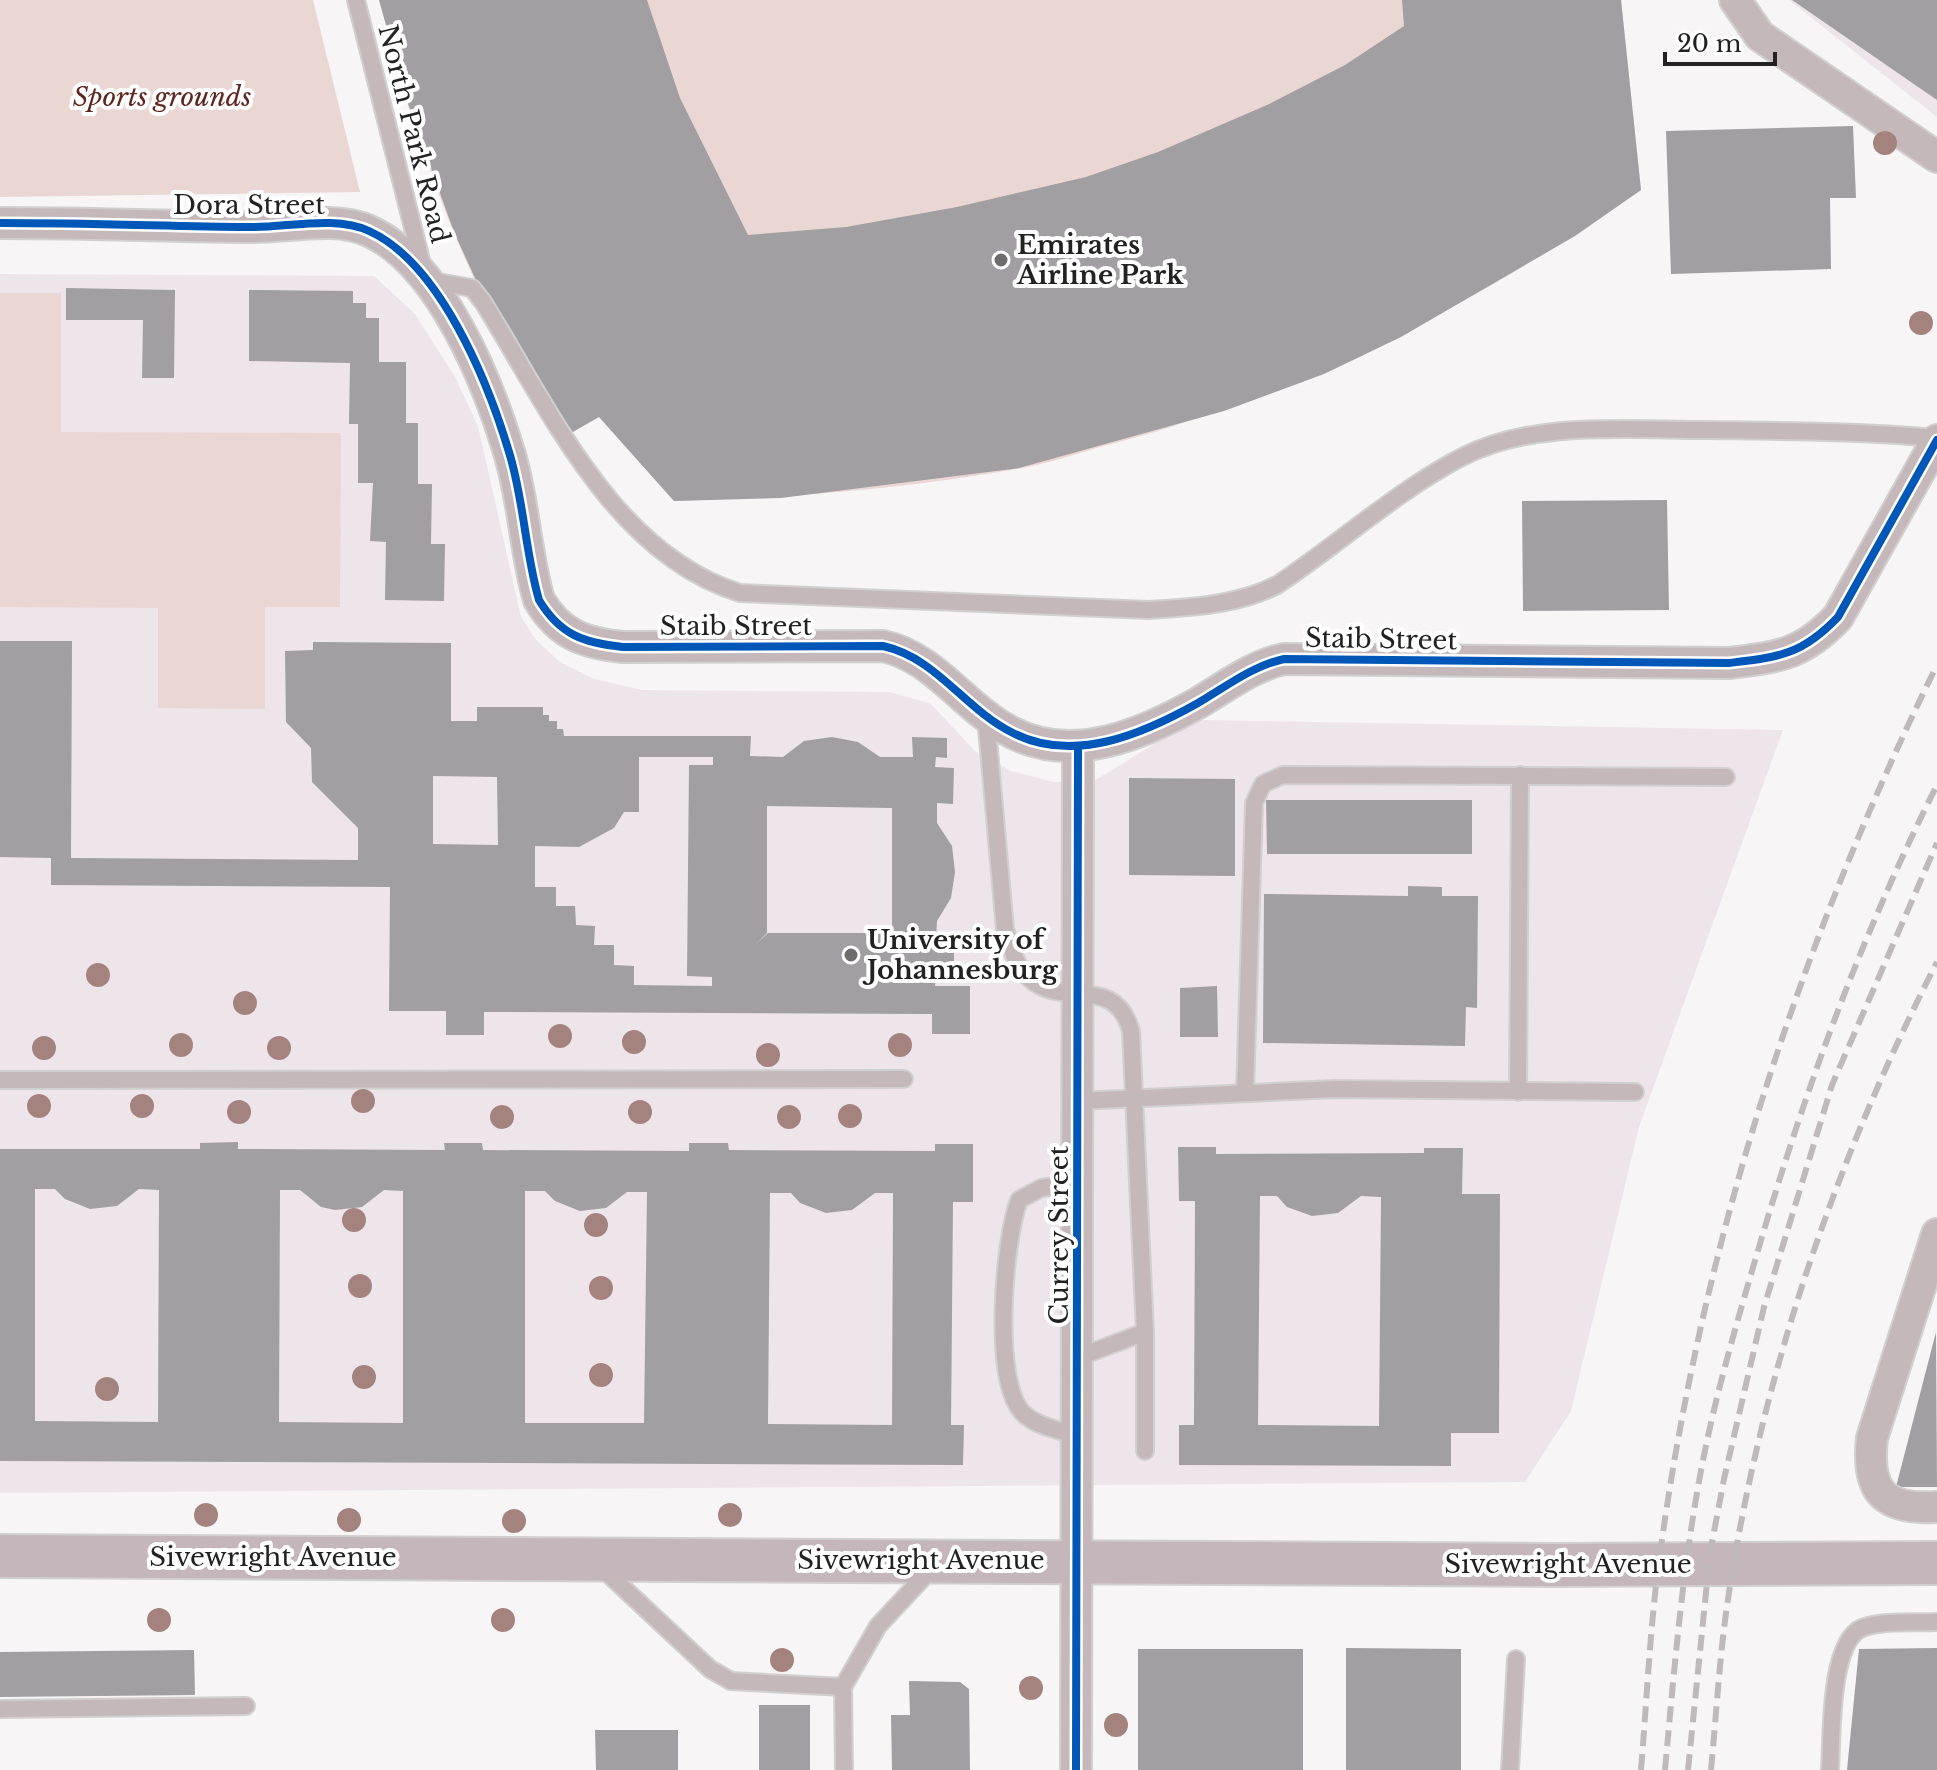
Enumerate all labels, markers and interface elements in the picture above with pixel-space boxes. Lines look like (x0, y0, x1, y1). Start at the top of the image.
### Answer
scale bar (1665, 16, 1775, 66)
street label: North Park Road (371, 22, 457, 246)
text: 20 m (1677, 29, 1742, 58)
park label: Sports grounds (73, 81, 251, 113)
street label: Dora Street (173, 189, 325, 221)
place label: Emirates Airline Park (1016, 229, 1184, 291)
marker: Emirates Airline Park (992, 251, 1010, 269)
street label: Staib Street (660, 610, 812, 642)
street label: Staib Street (1305, 622, 1458, 656)
place label: University of Johannesburg (862, 924, 1059, 986)
marker: University of Johannesburg (842, 946, 860, 964)
street label: Currey Street (1043, 1145, 1075, 1324)
street label: Sivewright Avenue (149, 1541, 397, 1573)
street label: Sivewright Avenue (797, 1544, 1045, 1576)
street label: Sivewright Avenue (1444, 1548, 1692, 1580)

